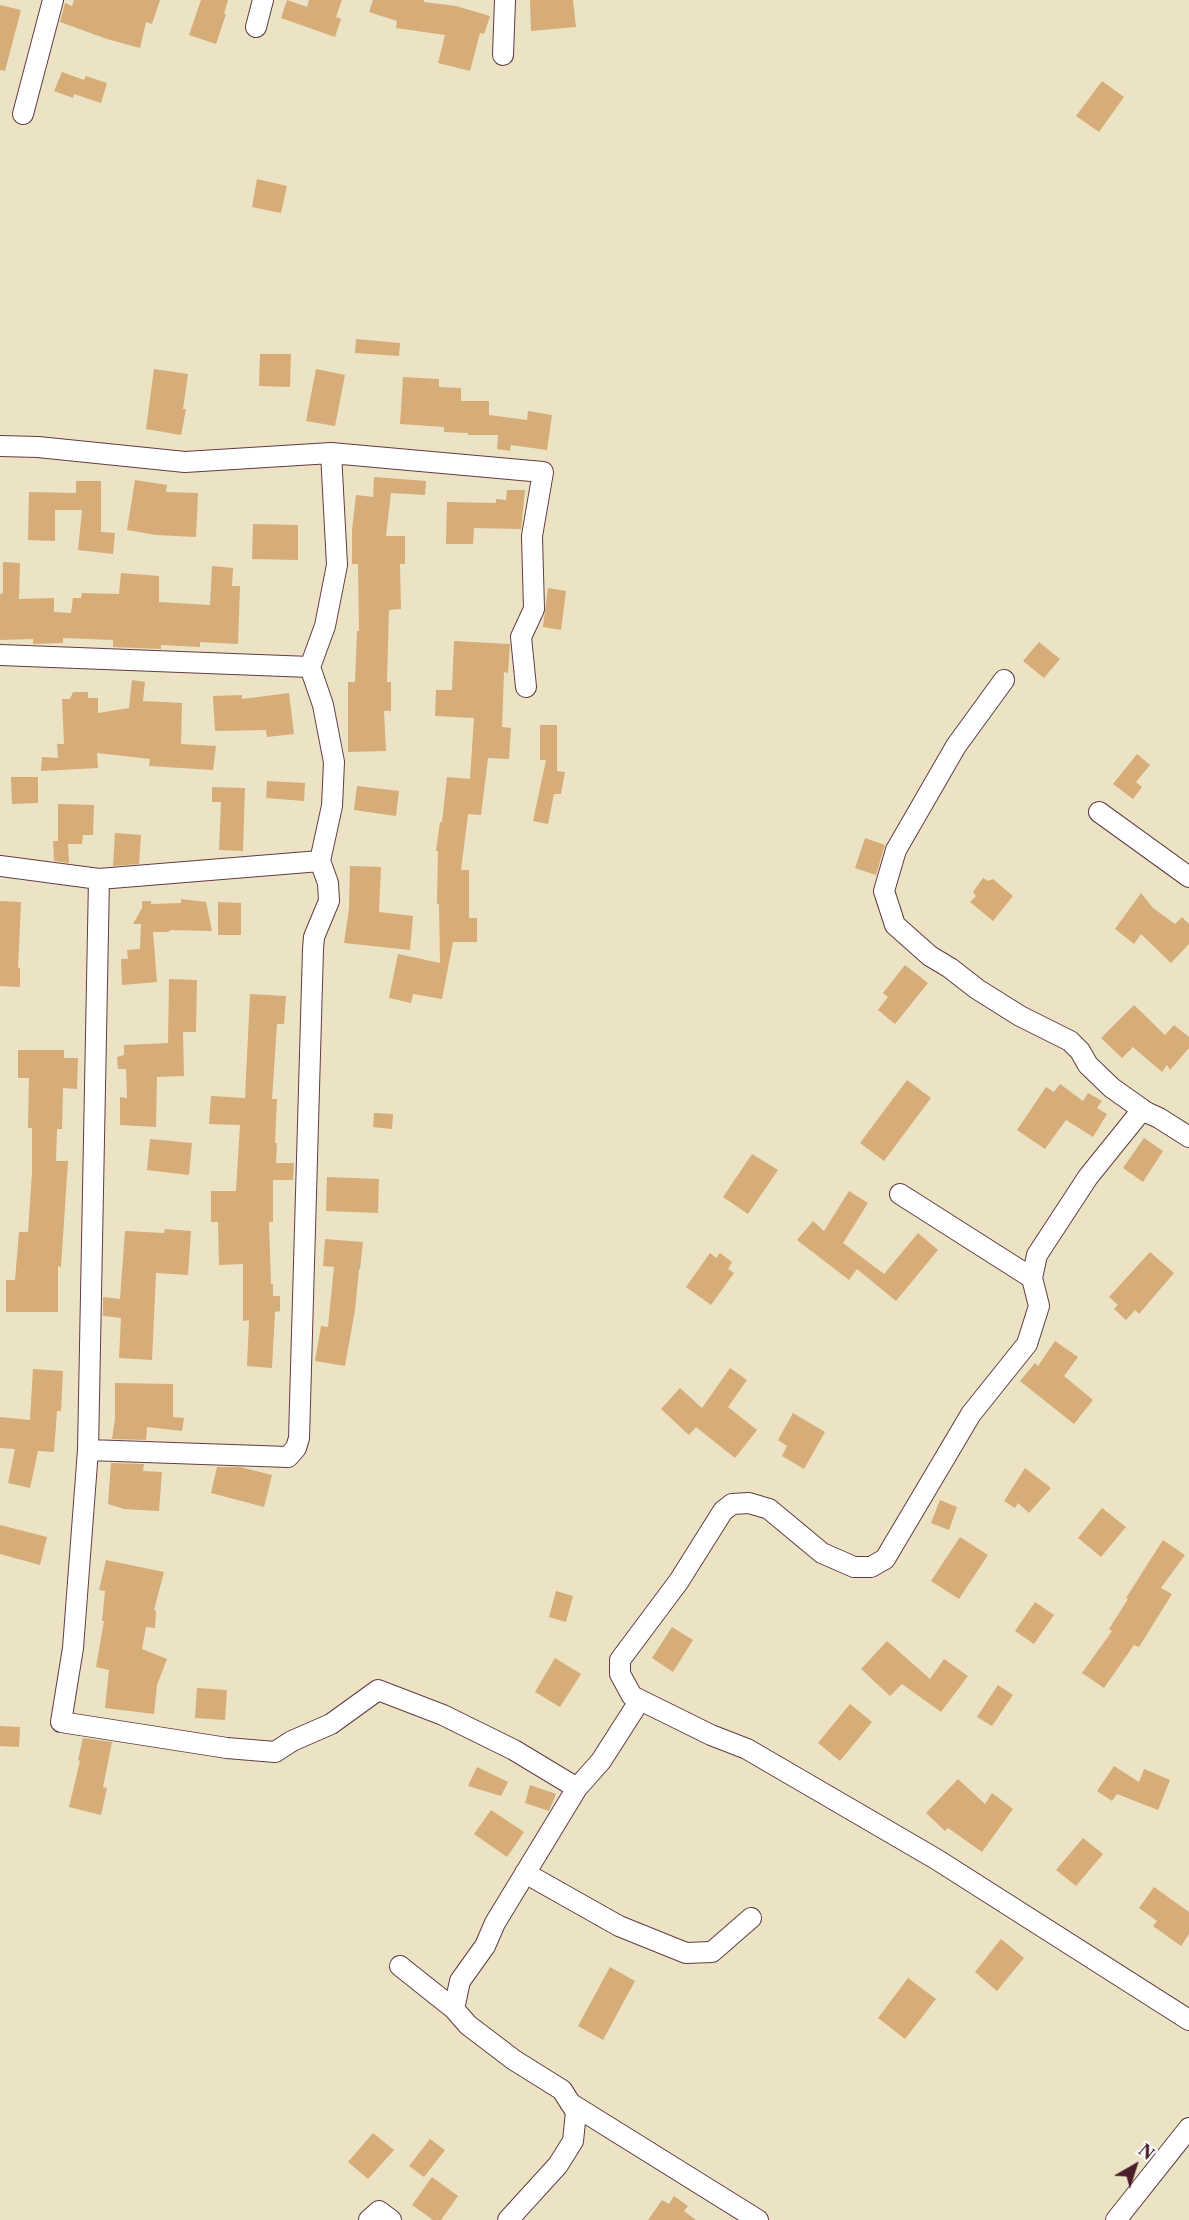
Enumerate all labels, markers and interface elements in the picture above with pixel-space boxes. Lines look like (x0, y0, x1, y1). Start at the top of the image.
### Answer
north arrow (1105, 2136, 1165, 2196)
text: N (1135, 2140, 1158, 2164)

